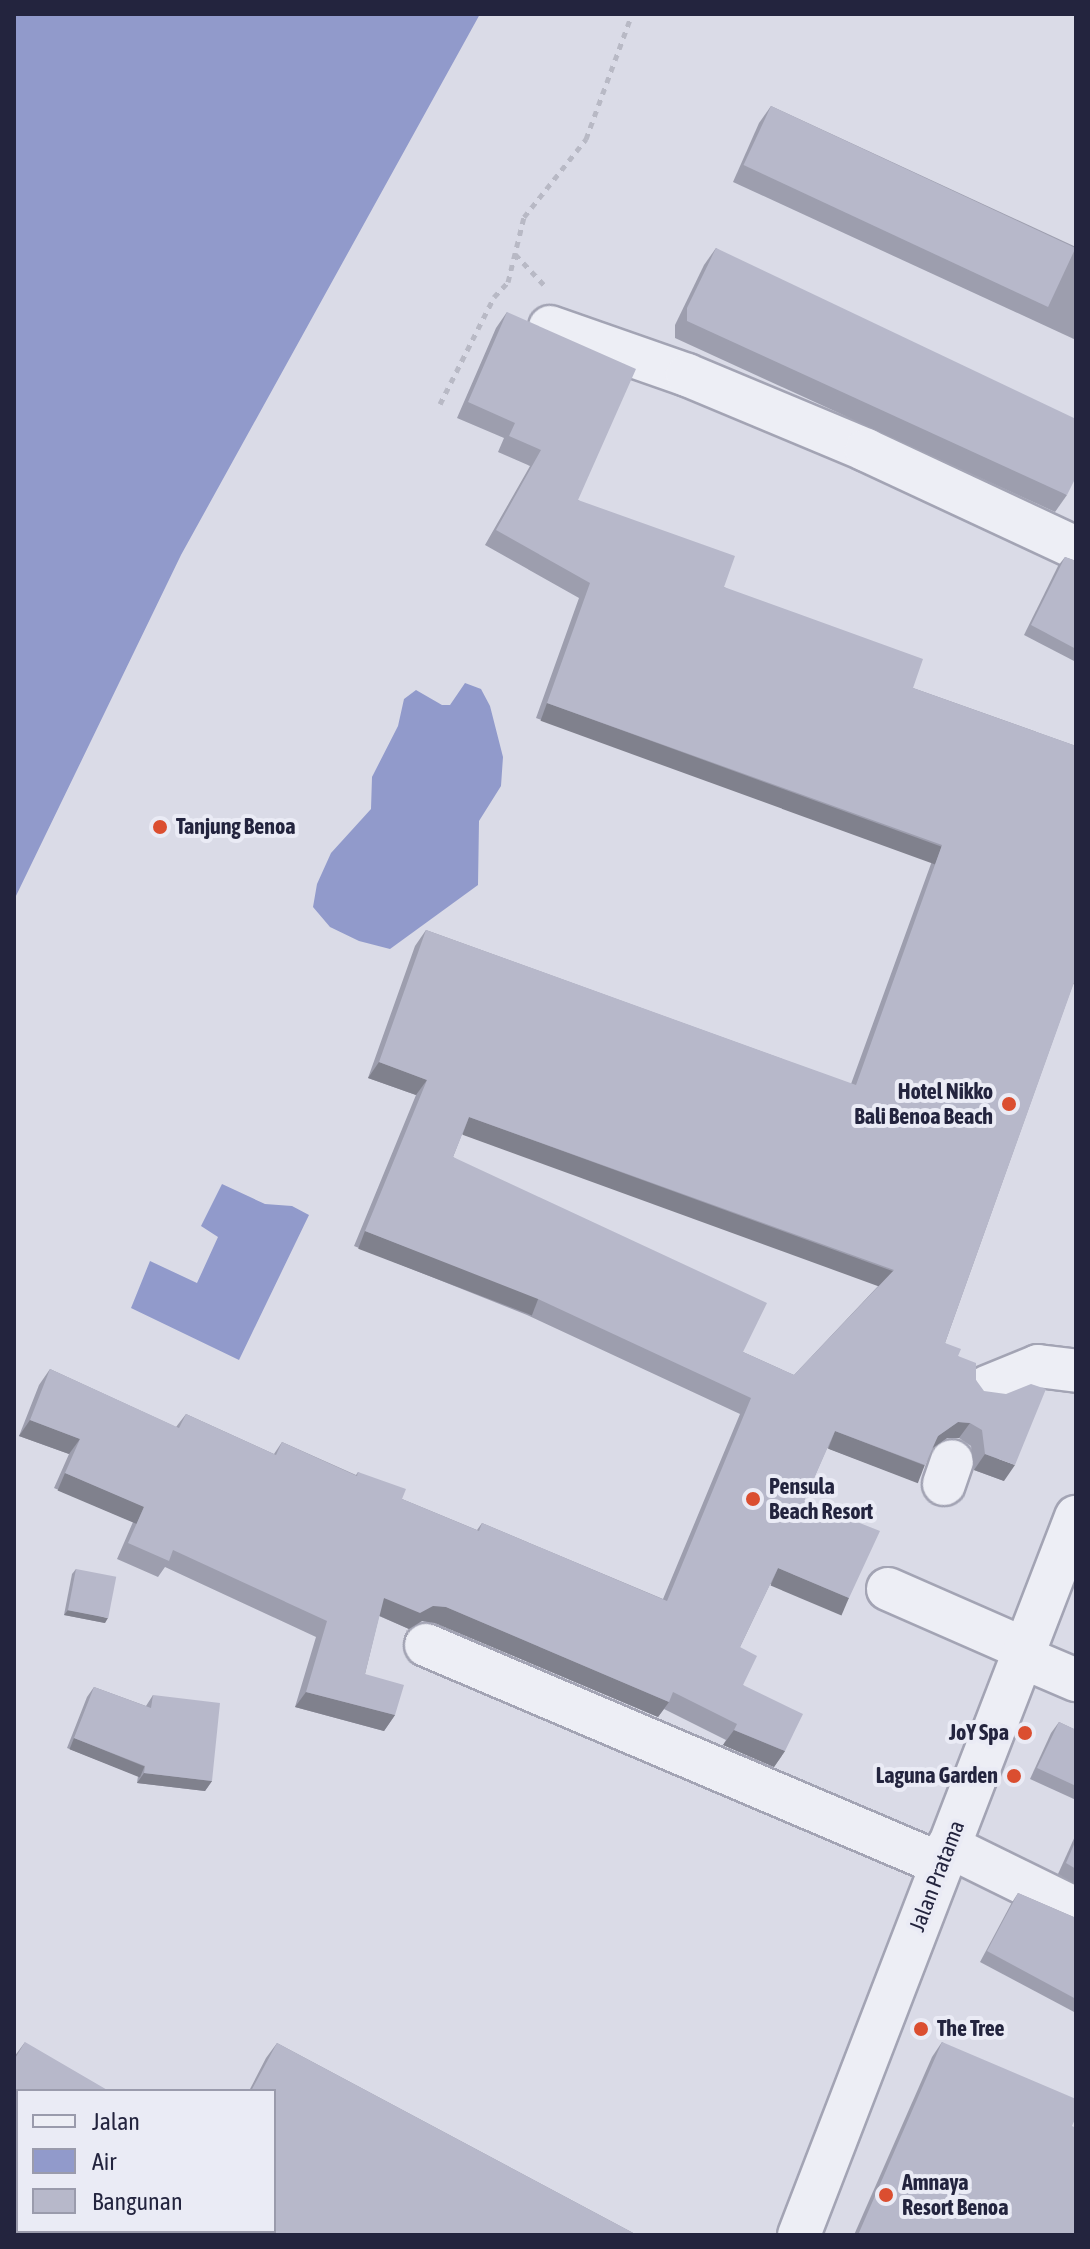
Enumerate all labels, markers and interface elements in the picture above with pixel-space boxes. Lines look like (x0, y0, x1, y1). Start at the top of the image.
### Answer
place label: Tanjung Benoa (176, 814, 296, 840)
marker: Tanjung Benoa (151, 818, 169, 836)
place label: Hotel Nikko Bali Benoa Beach (854, 1078, 993, 1130)
marker: Hotel Nikko Bali Benoa Beach (1000, 1095, 1018, 1113)
place label: Pensula Beach Resort (769, 1473, 873, 1524)
marker: Pensula Beach Resort (744, 1490, 762, 1508)
place label: JoY Spa (949, 1720, 1009, 1746)
marker: JoY Spa (1016, 1724, 1034, 1742)
place label: Laguna Garden (876, 1763, 998, 1789)
marker: Laguna Garden (1005, 1767, 1023, 1785)
street label: Jalan Pratama (904, 1817, 970, 1935)
place label: The Tree (937, 2016, 1005, 2042)
marker: The Tree (912, 2020, 930, 2038)
legend (16, 2089, 276, 2233)
text: Jalan (92, 2108, 140, 2135)
text: Air (92, 2148, 116, 2175)
place label: Amnaya Resort Benoa (902, 2169, 1008, 2220)
marker: Amnaya Resort Benoa (877, 2186, 895, 2204)
text: Bangunan (92, 2188, 183, 2215)

